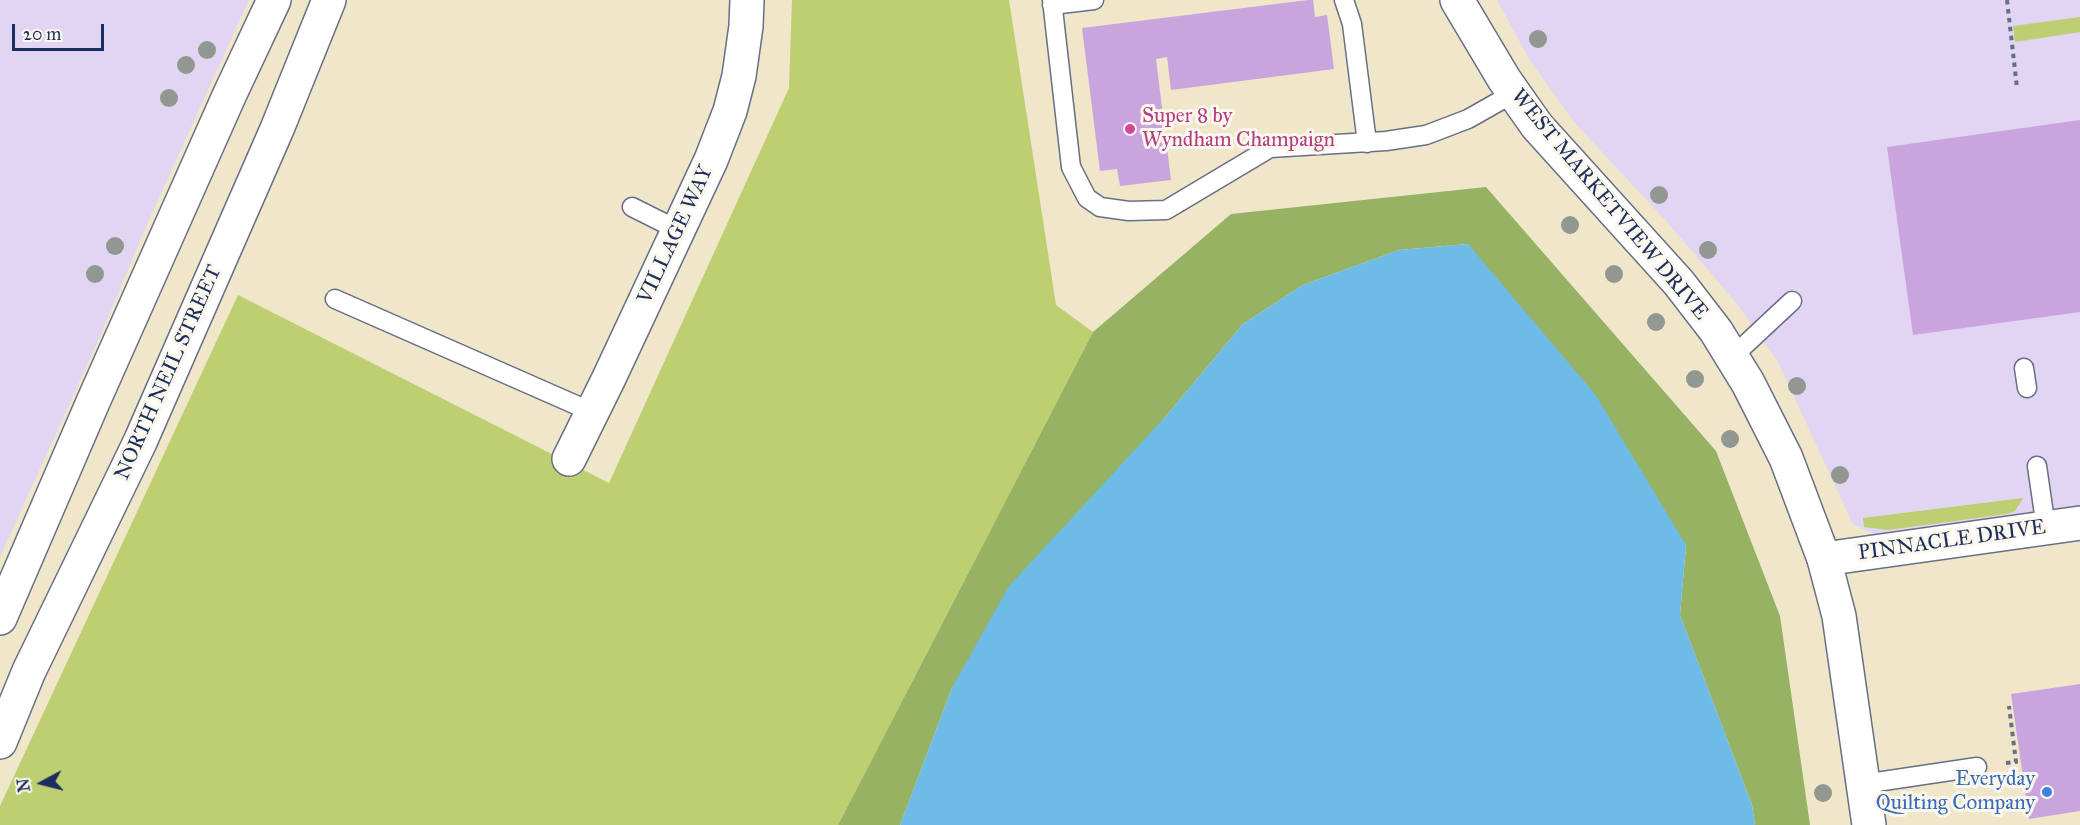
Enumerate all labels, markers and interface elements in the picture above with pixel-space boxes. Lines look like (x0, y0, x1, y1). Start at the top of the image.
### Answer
scale bar (15, 12, 106, 50)
text: 20 m (23, 23, 61, 45)
street label: WEST MARKETVIEW DRIVE (1505, 84, 1713, 326)
place label: Super 8 by Wyndham Champaign (1142, 104, 1335, 154)
marker: Super 8 by Wyndham Champaign (1123, 122, 1137, 136)
street label: VILLAGE WAY (633, 162, 719, 308)
street label: NORTH NEIL STREET (110, 262, 228, 484)
street label: PINNACLE DRIVE (1857, 515, 2047, 567)
north arrow (12, 753, 72, 813)
place label: Everyday Quilting Company (1876, 767, 2035, 817)
text: N (13, 777, 34, 793)
marker: Everyday Quilting Company (2040, 785, 2054, 799)

